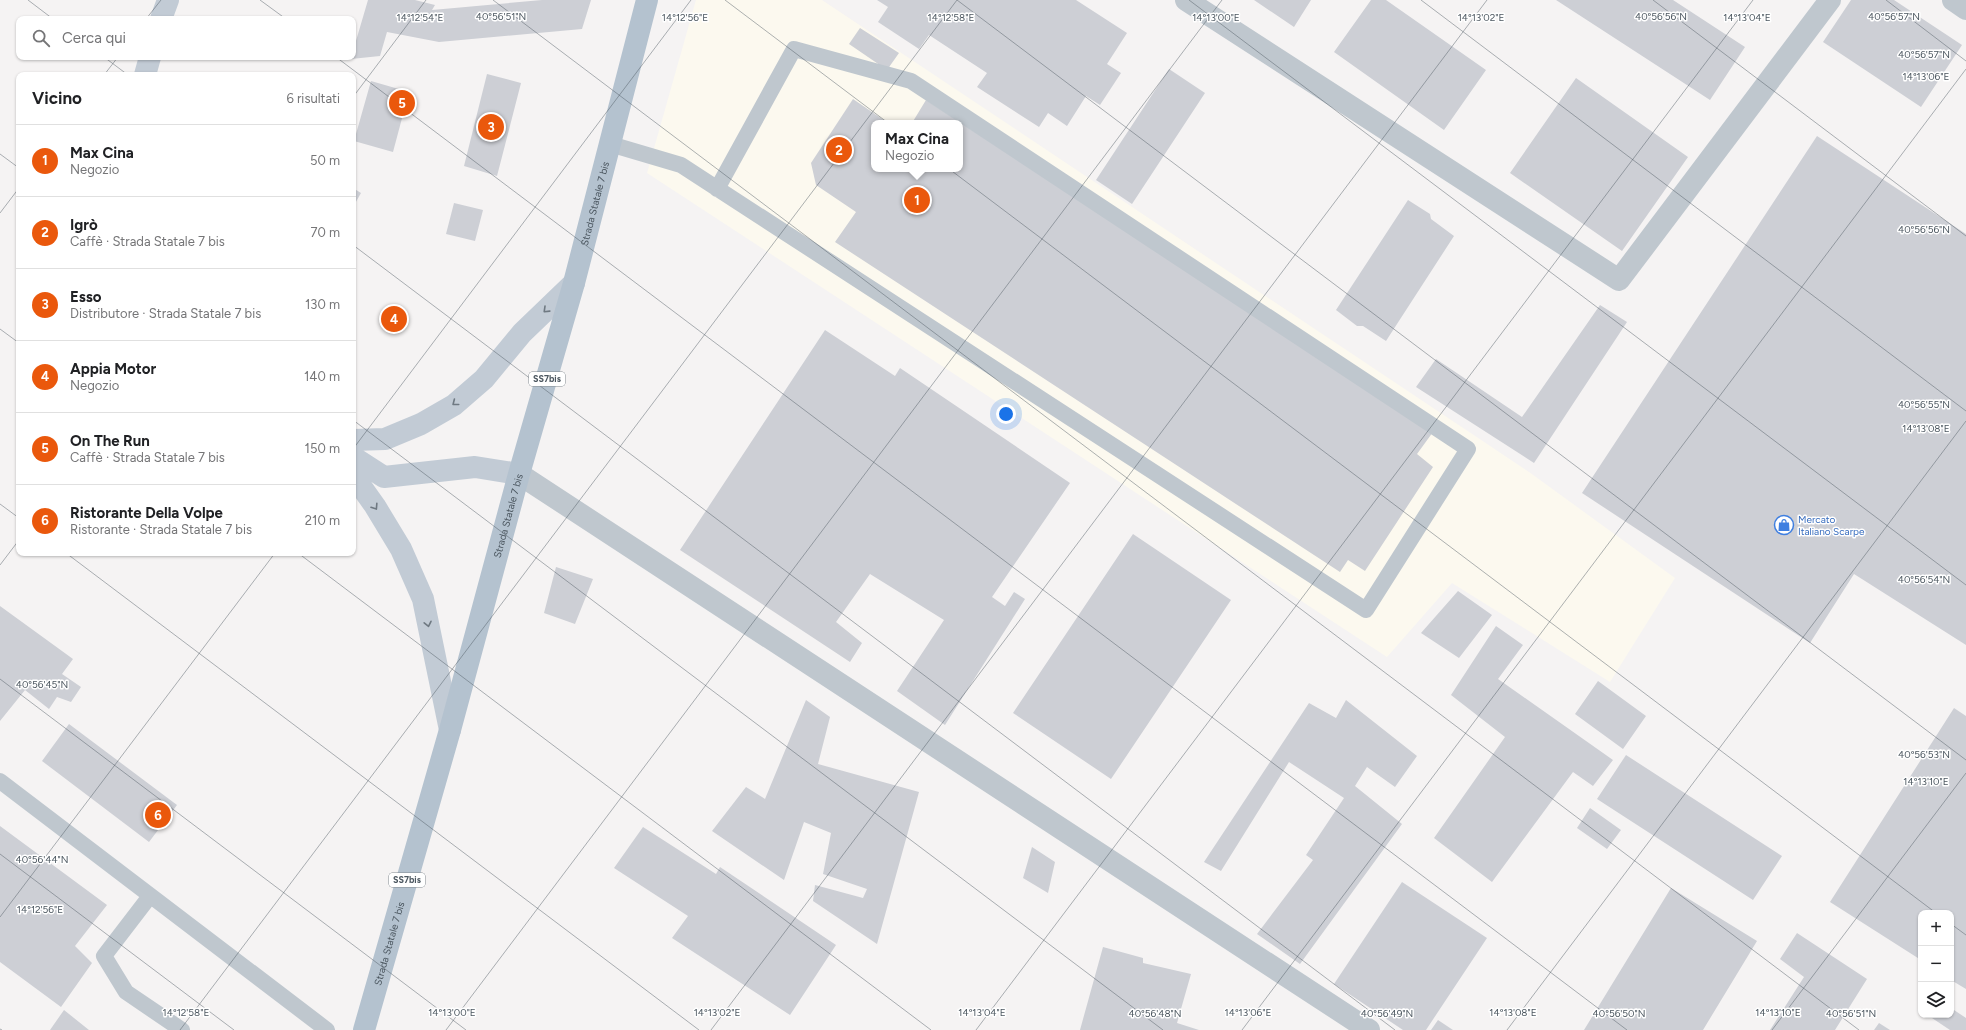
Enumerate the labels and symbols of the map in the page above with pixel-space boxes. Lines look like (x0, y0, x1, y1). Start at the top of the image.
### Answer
text: 40°56'51"N (476, 10, 526, 23)
text: 40°56'56"N (1635, 10, 1687, 23)
text: 40°56'57"N (1868, 10, 1920, 23)
text: 14°12'54"E (397, 11, 443, 24)
text: 14°12'56"E (662, 11, 708, 24)
text: 14°12'58"E (928, 11, 974, 24)
text: 14°13'00"E (1192, 11, 1240, 24)
text: 14°13'02"E (1458, 11, 1504, 24)
text: 14°13'04"E (1723, 11, 1771, 24)
text: 40°56'57"N (1898, 48, 1950, 61)
text: 14°13'06"E (1903, 70, 1949, 83)
pin: 5 (389, 88, 415, 118)
pin: 3 (478, 112, 504, 142)
pin: 2 (826, 135, 852, 165)
street label: Strada Statale 7 bis (578, 160, 612, 247)
pin: 1 (904, 185, 930, 215)
text: 40°56'56"N (1898, 223, 1950, 236)
pin: 4 (381, 304, 407, 334)
one-way arrow (543, 305, 551, 313)
road number: SS7bis (529, 372, 565, 386)
one-way arrow (453, 398, 460, 405)
text: 40°56'55"N (1898, 398, 1950, 411)
your location (996, 404, 1016, 424)
text: 14°13'08"E (1902, 422, 1950, 435)
street label: Strada Statale 7 bis (491, 472, 526, 559)
one-way arrow (370, 503, 378, 510)
place label: Mercato Italiano Scarpe (1798, 513, 1865, 538)
shop icon: Mercato Italiano Scarpe (1773, 514, 1795, 536)
text: 40°56'54"N (1898, 573, 1950, 586)
one-way arrow (424, 621, 432, 628)
text: 40°56'45"N (16, 678, 68, 691)
text: 40°56'53"N (1898, 748, 1950, 761)
text: 14°13'10"E (1903, 775, 1949, 788)
pin: 6 (145, 800, 171, 830)
text: 40°56'44"N (15, 853, 69, 866)
road number: SS7bis (389, 873, 425, 887)
street label: Strada Statale 7 bis (371, 900, 408, 987)
text: 14°12'56"E (17, 903, 63, 916)
text: 14°12'58"E (163, 1006, 209, 1019)
text: 14°13'00"E (428, 1006, 476, 1019)
text: 14°13'02"E (694, 1006, 740, 1019)
text: 14°13'04"E (958, 1006, 1006, 1019)
text: 14°13'06"E (1225, 1006, 1271, 1019)
text: 14°13'08"E (1489, 1006, 1537, 1019)
text: 14°13'10"E (1755, 1006, 1801, 1019)
text: 40°56'48"N (1128, 1007, 1182, 1020)
text: 40°56'49"N (1361, 1007, 1413, 1020)
text: 40°56'50"N (1593, 1007, 1645, 1020)
text: 40°56'51"N (1826, 1007, 1876, 1020)

